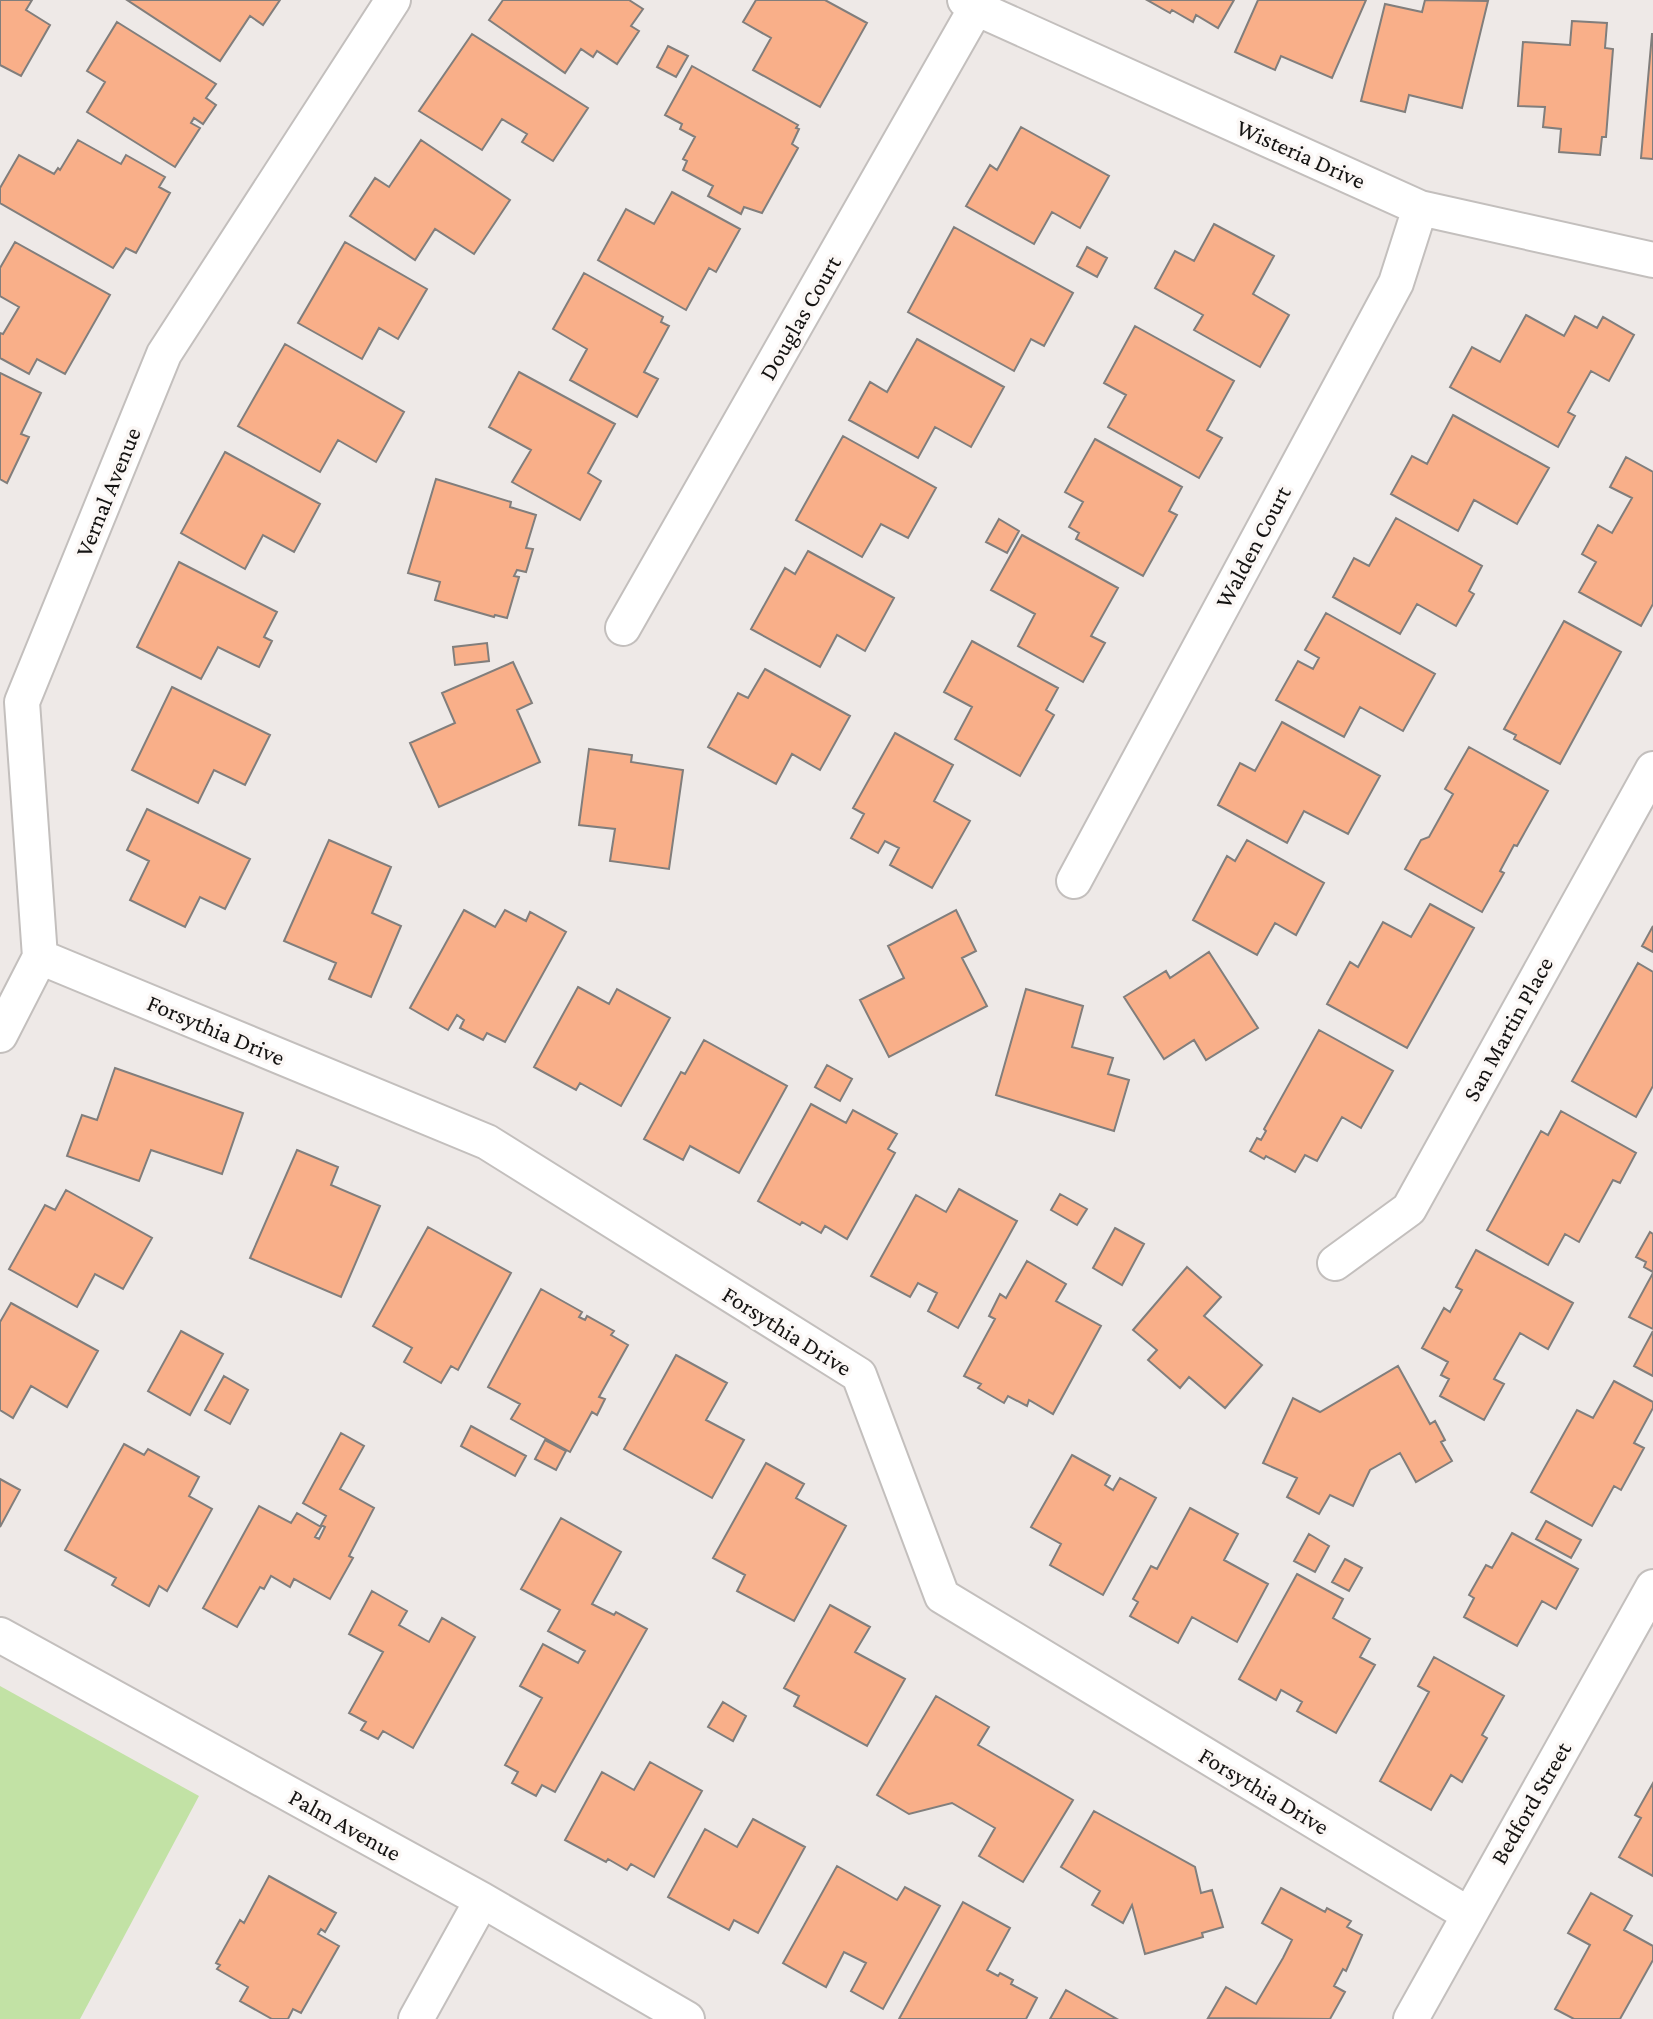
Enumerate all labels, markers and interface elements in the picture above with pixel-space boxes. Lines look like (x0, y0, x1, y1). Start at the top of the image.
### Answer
street label: Wisteria Drive (1233, 113, 1370, 194)
street label: Douglas Court (753, 250, 846, 385)
street label: Vernal Avenue (69, 423, 146, 560)
street label: Walden Court (1209, 480, 1296, 612)
street label: San Martin Place (1457, 952, 1558, 1106)
street label: Forsythia Drive (143, 988, 289, 1071)
street label: Forsythia Drive (718, 1280, 857, 1381)
street label: Bedford Street (1485, 1736, 1577, 1869)
street label: Forsythia Drive (1194, 1741, 1334, 1840)
street label: Palm Avenue (285, 1783, 406, 1866)

